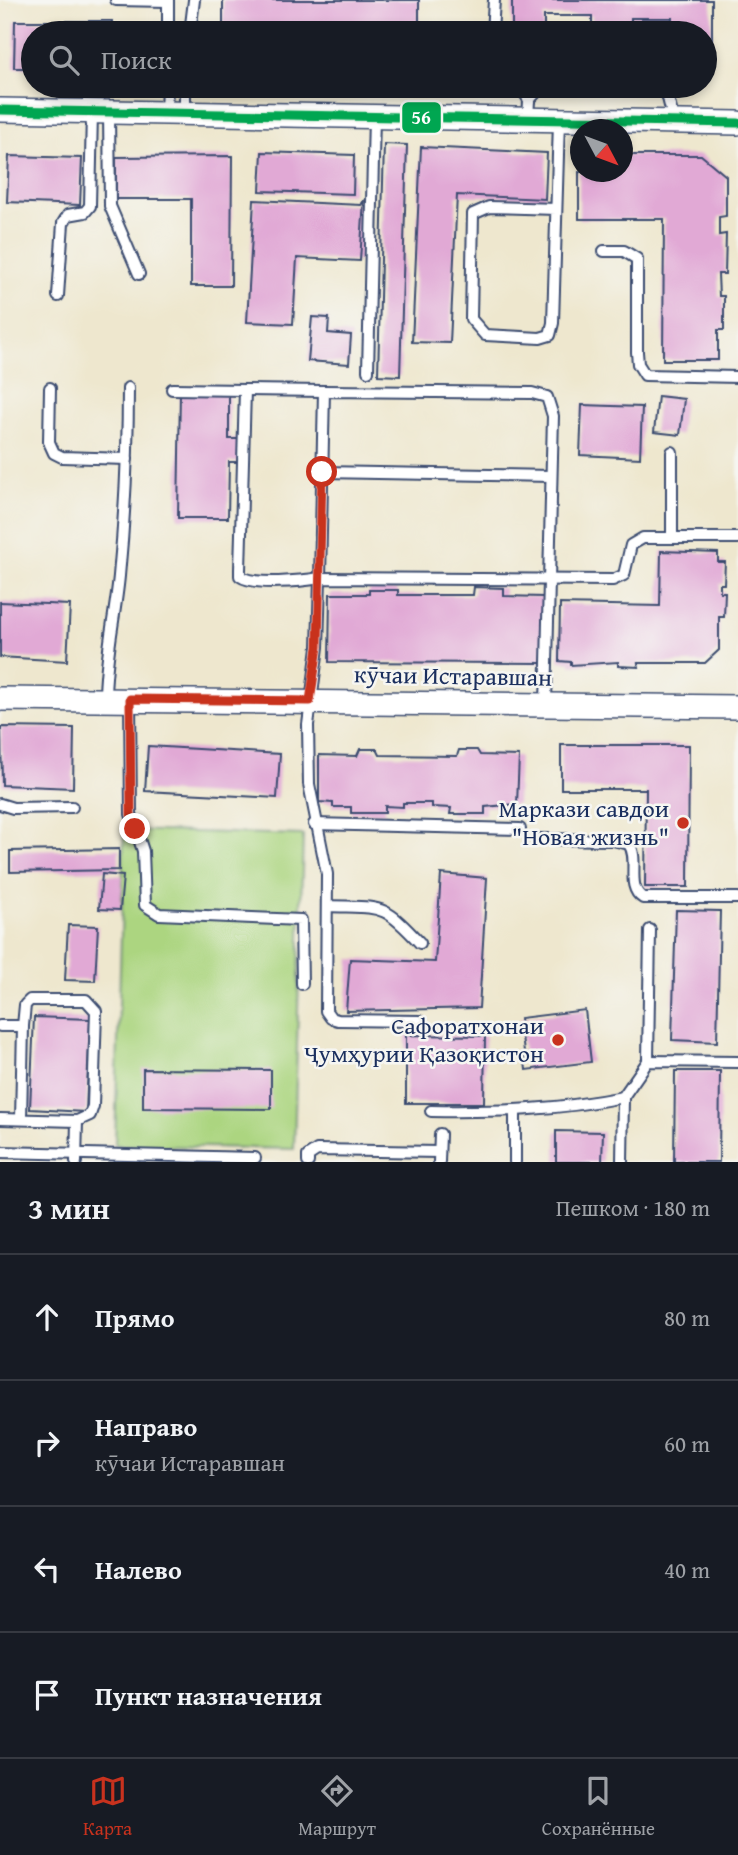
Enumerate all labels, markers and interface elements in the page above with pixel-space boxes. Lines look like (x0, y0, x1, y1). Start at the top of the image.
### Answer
search box (21, 21, 717, 98)
text: Поиск (101, 40, 172, 79)
icon: search (45, 41, 83, 79)
line badge: 56 (401, 101, 442, 134)
text: 56 (411, 103, 431, 131)
north arrow (570, 119, 633, 182)
route start (306, 456, 337, 487)
street label: кӯчаи Истаравшан (354, 656, 552, 695)
place label: Маркази савдои "Новая жизнь" (498, 791, 669, 854)
route end (119, 813, 150, 844)
marker: Маркази савдои "Новая жизнь" (675, 815, 691, 831)
place label: Сафоратхонаи Ҷумҳурии Қазоқистон (304, 1008, 544, 1071)
marker: Сафоратхонаи Ҷумҳурии Қазоқистон (550, 1032, 566, 1048)
text: 3 мин (28, 1186, 110, 1230)
text: Пешком · 180 m (556, 1191, 710, 1224)
icon: ahead (28, 1298, 66, 1336)
text: Прямо (95, 1298, 175, 1337)
text: 80 m (664, 1301, 710, 1334)
text: Направо (95, 1407, 197, 1446)
icon: right (28, 1424, 66, 1462)
text: 60 m (664, 1427, 710, 1460)
text: кӯчаи Истаравшан (95, 1446, 285, 1479)
icon: left (28, 1550, 66, 1588)
text: Налево (95, 1550, 182, 1589)
text: 40 m (664, 1553, 710, 1586)
icon: arrive (28, 1676, 66, 1714)
text: Пункт назначения (95, 1676, 322, 1715)
tab: Карта (83, 1772, 132, 1842)
tab: Маршрут (298, 1772, 376, 1842)
tab: Сохранённые (542, 1772, 655, 1842)

